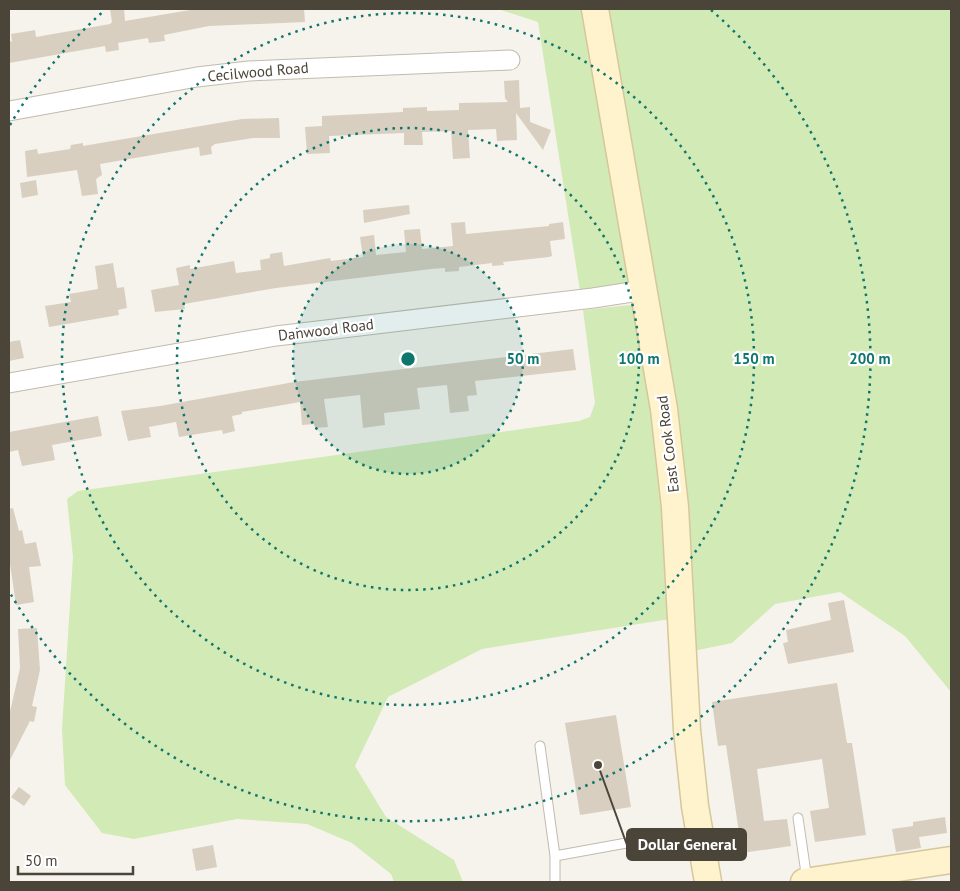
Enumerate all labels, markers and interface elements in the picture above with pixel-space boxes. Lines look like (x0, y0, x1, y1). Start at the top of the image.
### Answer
street label: Cecilwood Road (207, 58, 309, 85)
street label: Danwood Road (277, 314, 375, 345)
text: 50 m (507, 349, 539, 368)
text: 100 m (618, 349, 660, 368)
text: 150 m (733, 349, 775, 368)
text: 200 m (849, 349, 891, 368)
centre of rings (399, 350, 417, 368)
street label: East Cook Road (652, 395, 683, 494)
callout: Dollar General (627, 829, 746, 860)
text: Dollar General (638, 834, 737, 854)
scale bar (18, 844, 132, 876)
text: 50 m (25, 851, 58, 870)

